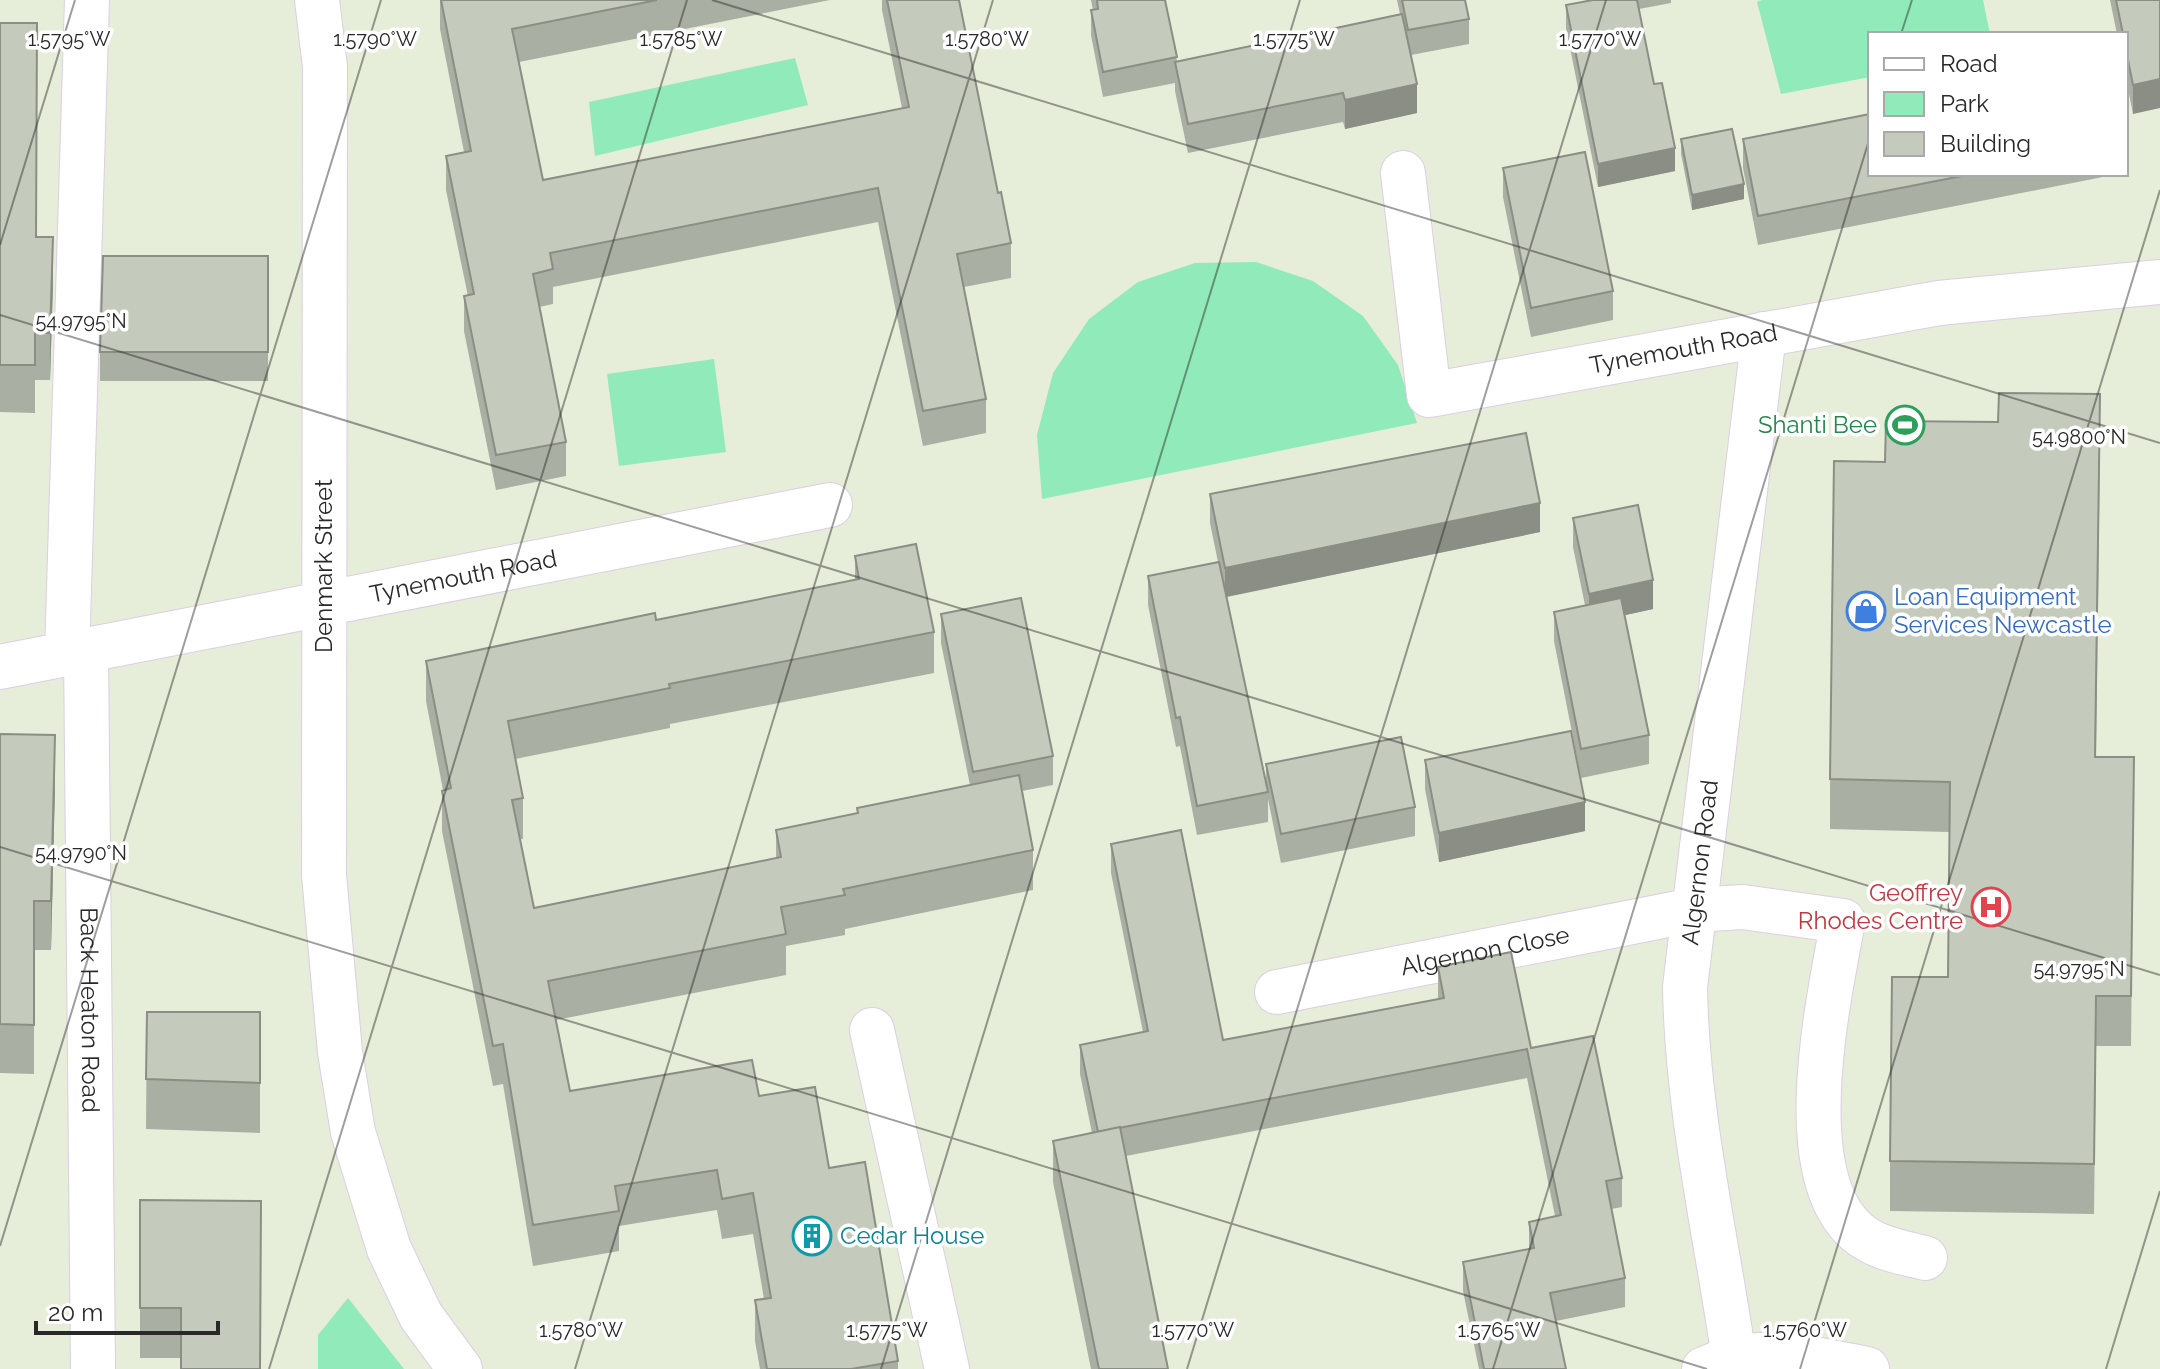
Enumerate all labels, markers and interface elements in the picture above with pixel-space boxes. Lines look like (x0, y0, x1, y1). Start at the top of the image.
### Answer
text: 1.5795°W (28, 27, 110, 51)
text: 1.5790°W (333, 27, 417, 51)
text: 1.5785°W (640, 27, 723, 51)
text: 1.5780°W (945, 27, 1029, 51)
text: 1.5775°W (1253, 27, 1335, 51)
text: 1.5770°W (1559, 27, 1641, 51)
legend (1868, 32, 2128, 176)
text: Road (1940, 49, 1998, 78)
text: Park (1940, 89, 1989, 118)
text: Building (1940, 129, 2031, 158)
text: 54.9795°N (35, 309, 127, 333)
street label: Tynemouth Road (1587, 317, 1779, 380)
sports icon: Shanti Bee (1884, 404, 1926, 446)
place label: Shanti Bee (1758, 410, 1877, 439)
text: 54.9800°N (2032, 425, 2126, 449)
street label: Denmark Street (309, 479, 338, 653)
street label: Tynemouth Road (367, 544, 559, 609)
place label: Loan Equipment Services Newcastle (1894, 582, 2112, 639)
shop icon: Loan Equipment Services Newcastle (1845, 590, 1887, 632)
street label: Algernon Road (1675, 778, 1724, 947)
text: 54.9790°N (35, 841, 127, 865)
place label: Geoffrey Rhodes Centre (1798, 878, 1963, 935)
hospital icon: Geoffrey Rhodes Centre (1970, 886, 2012, 928)
street label: Back Heaton Road (75, 907, 106, 1113)
street label: Algernon Close (1398, 920, 1572, 981)
text: 54.9795°N (2033, 957, 2125, 981)
building icon: Cedar House (791, 1215, 833, 1257)
place label: Cedar House (840, 1221, 984, 1250)
scale bar (36, 1285, 218, 1335)
text: 20 m (48, 1298, 103, 1327)
text: 1.5780°W (539, 1318, 623, 1342)
text: 1.5775°W (846, 1318, 928, 1342)
text: 1.5770°W (1152, 1318, 1234, 1342)
text: 1.5765°W (1457, 1318, 1541, 1342)
text: 1.5760°W (1763, 1318, 1847, 1342)

